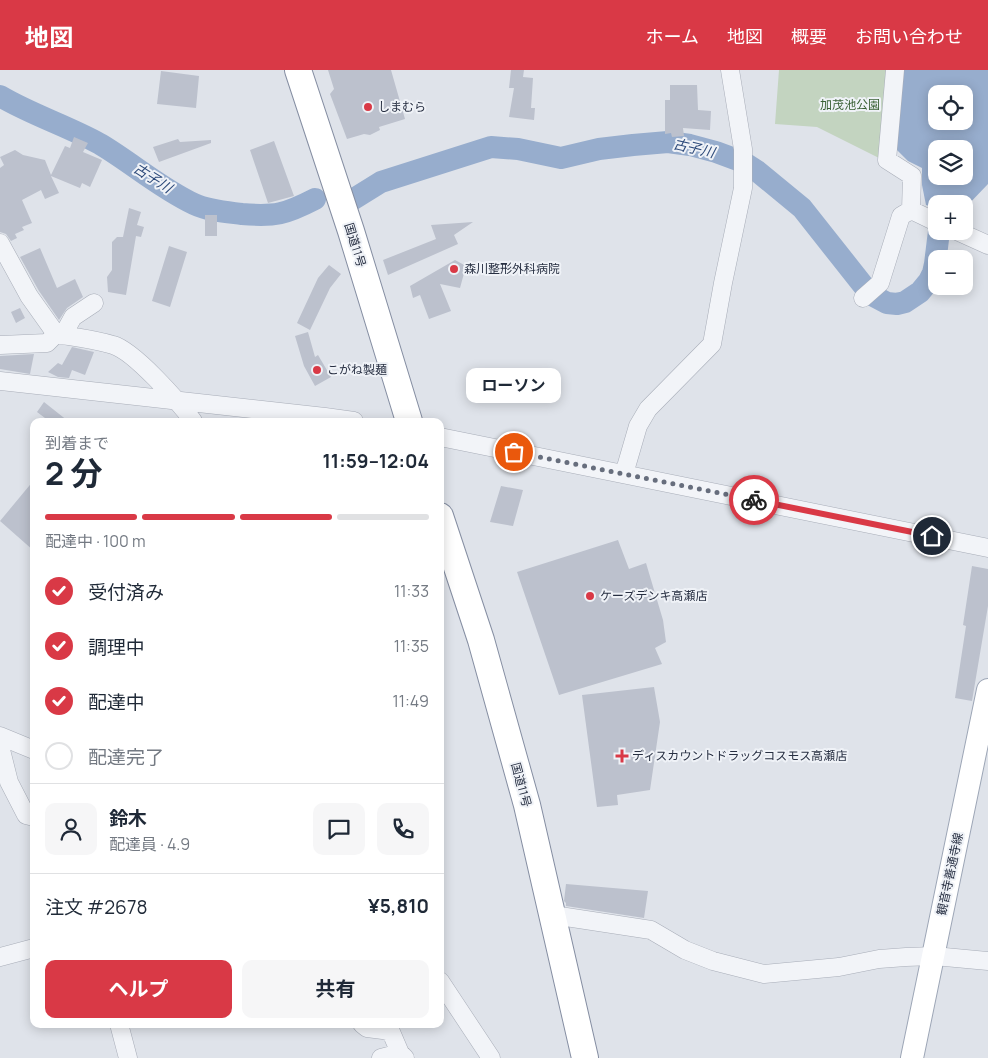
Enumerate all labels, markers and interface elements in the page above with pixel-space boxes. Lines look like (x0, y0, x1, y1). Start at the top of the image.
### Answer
text: 地図 (25, 20, 73, 53)
text: ホーム (646, 24, 699, 48)
text: 地図 (727, 24, 763, 48)
text: 概要 (791, 24, 827, 48)
text: お問い合わせ (855, 24, 963, 48)
map controls (928, 85, 973, 295)
button: locate (928, 85, 973, 130)
park label: 加茂池公園 (820, 96, 880, 113)
place label: しまむら (378, 98, 426, 115)
marker: しまむら (362, 101, 374, 113)
water label: 古子川 (672, 134, 719, 162)
button: layers (928, 140, 973, 185)
water label: 古子川 (130, 158, 178, 198)
button: + (928, 195, 973, 240)
street label: 国道11号 (341, 221, 370, 269)
button: − (928, 250, 973, 295)
place label: 森川整形外科病院 (464, 260, 560, 277)
marker: 森川整形外科病院 (448, 263, 460, 275)
place label: こがね製麺 (327, 361, 387, 378)
marker: こがね製麺 (311, 364, 323, 376)
callout: ローソン (466, 367, 562, 402)
text: ローソン (481, 374, 546, 396)
pin (493, 431, 535, 473)
text: 到着まで (45, 432, 109, 454)
icon: bag (500, 438, 528, 466)
text: 11:59–12:04 (323, 448, 429, 474)
text: 2 分 (45, 451, 102, 495)
courier (729, 475, 779, 525)
icon: bike (740, 486, 768, 514)
pin (911, 515, 953, 557)
icon: home (918, 522, 946, 550)
text: 配達中 · 100 m (45, 530, 146, 552)
icon: check (45, 577, 73, 605)
text: 受付済み (88, 579, 164, 605)
text: 11:33 (394, 580, 429, 602)
place label: ケーズデンキ高瀬店 (600, 587, 707, 604)
marker: ケーズデンキ高瀬店 (584, 590, 596, 602)
icon: check (45, 632, 73, 660)
text: 調理中 (88, 634, 145, 660)
text: 11:35 (394, 635, 429, 657)
icon: check (45, 687, 73, 715)
text: 配達中 (88, 689, 145, 715)
text: 11:49 (393, 690, 429, 712)
text: 配達完了 (88, 744, 164, 770)
place label: ディスカウントドラッグコスモス高瀬店 (632, 747, 847, 764)
marker: ディスカウントドラッグコスモス高瀬店 (616, 750, 628, 762)
street label: 国道11号 (507, 761, 536, 809)
button: person (45, 803, 97, 855)
button: chat (313, 803, 365, 855)
button: phone (377, 803, 429, 855)
text: 鈴木 (109, 805, 147, 831)
street label: 観音寺善通寺線 (932, 831, 967, 917)
text: 配達員 · 4.9 (109, 833, 190, 855)
text: ¥5,810 (368, 893, 429, 919)
text: 注文 #2678 (45, 894, 147, 920)
button: ヘルプ (45, 960, 232, 1018)
button: 共有 (242, 960, 429, 1018)

